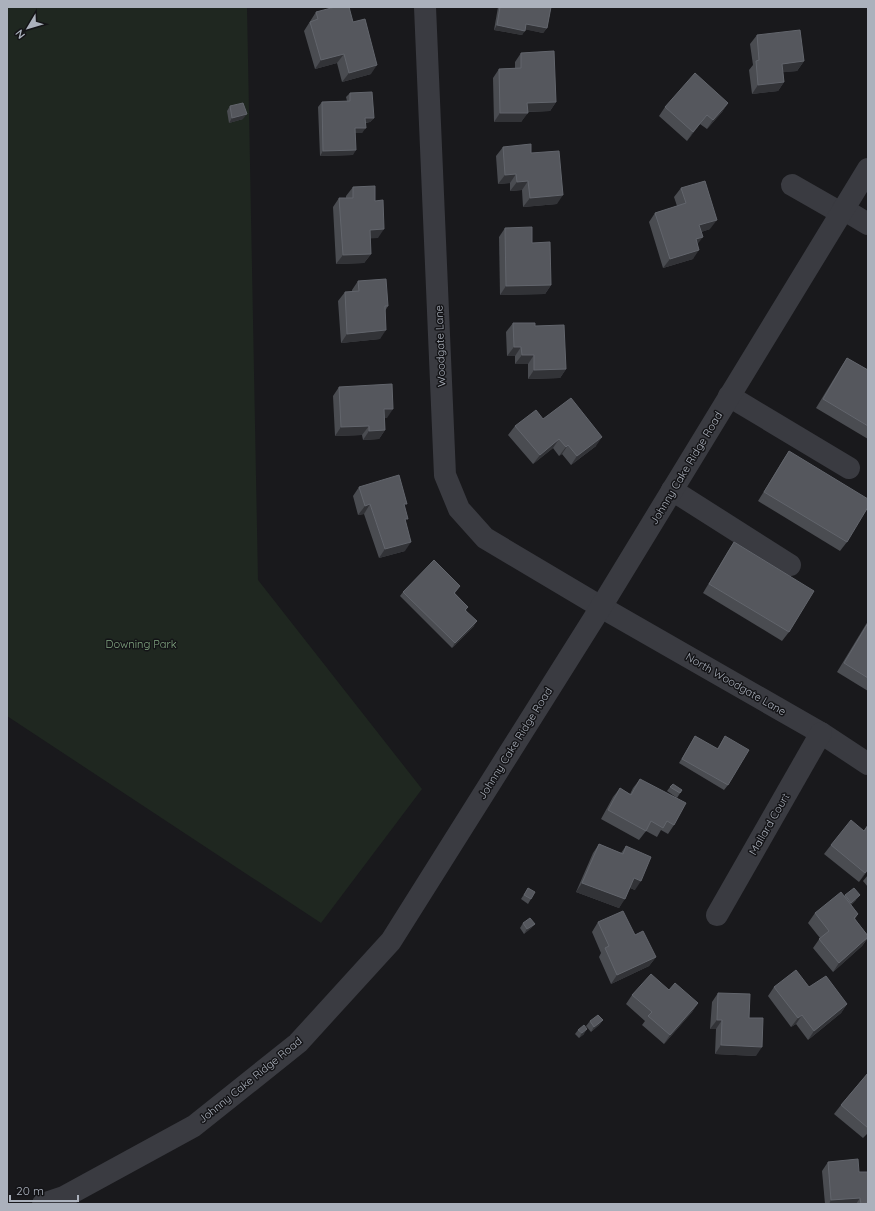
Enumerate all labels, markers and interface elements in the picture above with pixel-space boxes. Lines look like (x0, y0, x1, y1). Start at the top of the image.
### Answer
north arrow (8, 8, 48, 48)
text: N (12, 27, 28, 42)
street label: Woodgate Lane (432, 305, 448, 387)
street label: Johnny Cake Ridge Road (647, 409, 725, 527)
park label: Downing Park (105, 637, 177, 651)
street label: North Woodgate Lane (683, 650, 789, 718)
street label: Johnny Cake Ridge Road (475, 684, 555, 802)
street label: Mallard Court (746, 790, 792, 857)
street label: Johnny Cake Ridge Road (195, 1034, 305, 1126)
scale bar (10, 1177, 78, 1203)
text: 20 m (16, 1183, 44, 1198)

